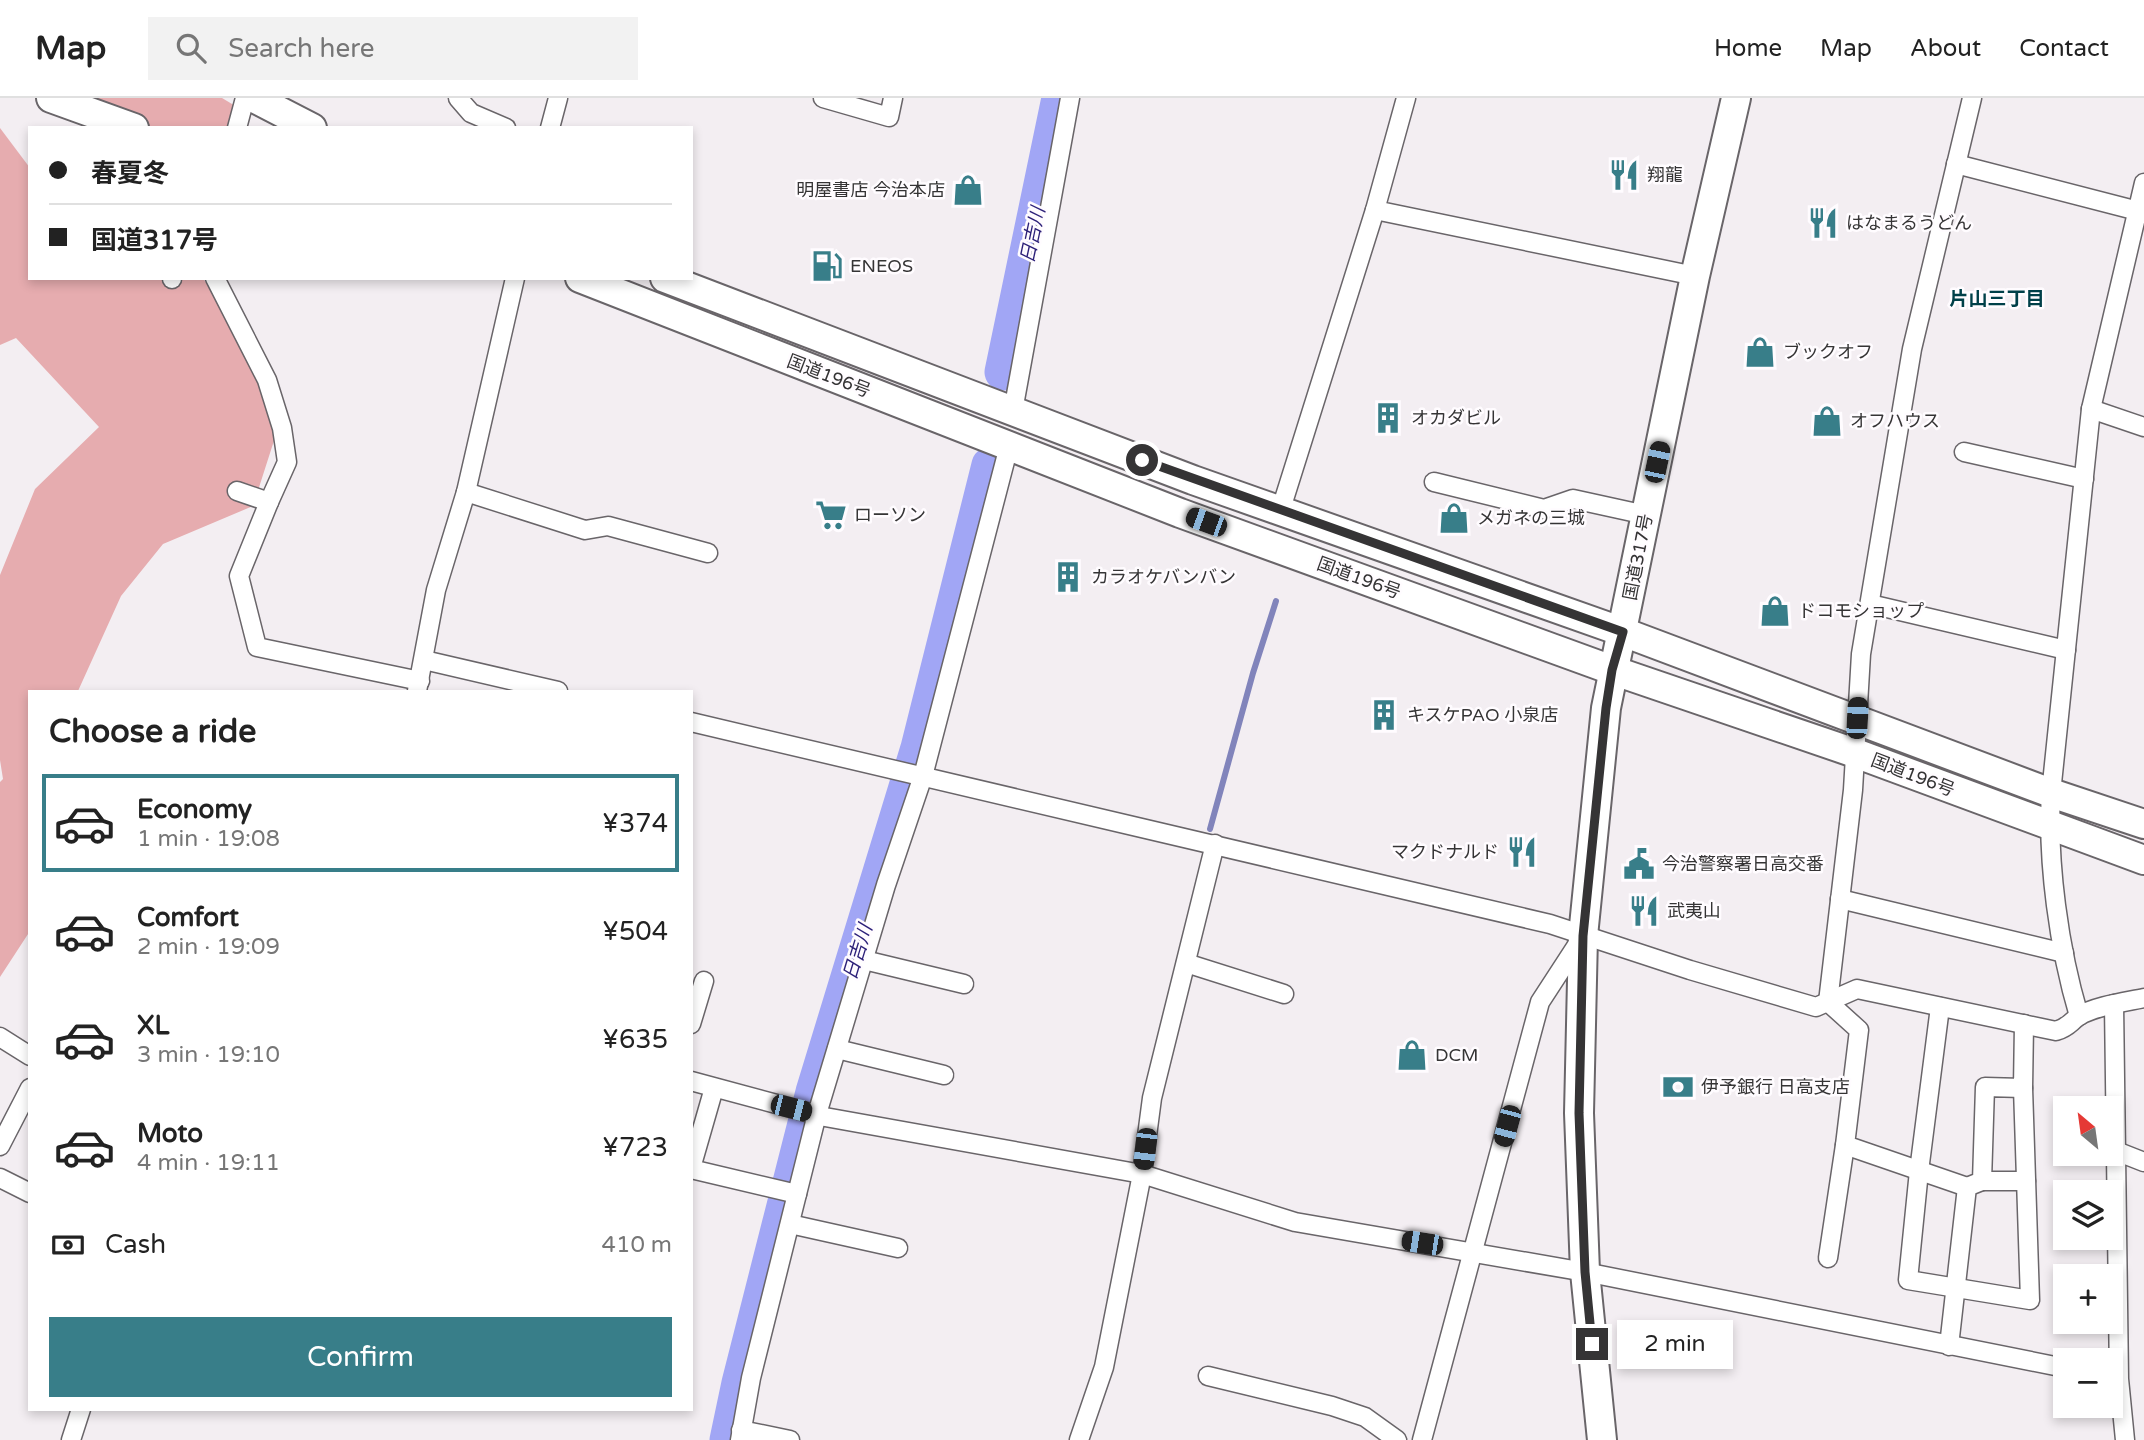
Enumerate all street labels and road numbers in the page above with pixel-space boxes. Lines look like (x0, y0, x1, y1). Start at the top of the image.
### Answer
street label: 国道196号 (784, 350, 874, 402)
street label: 国道317号 (1619, 512, 1657, 602)
street label: 国道196号 (1314, 553, 1404, 603)
street label: 国道196号 (1868, 749, 1958, 801)

